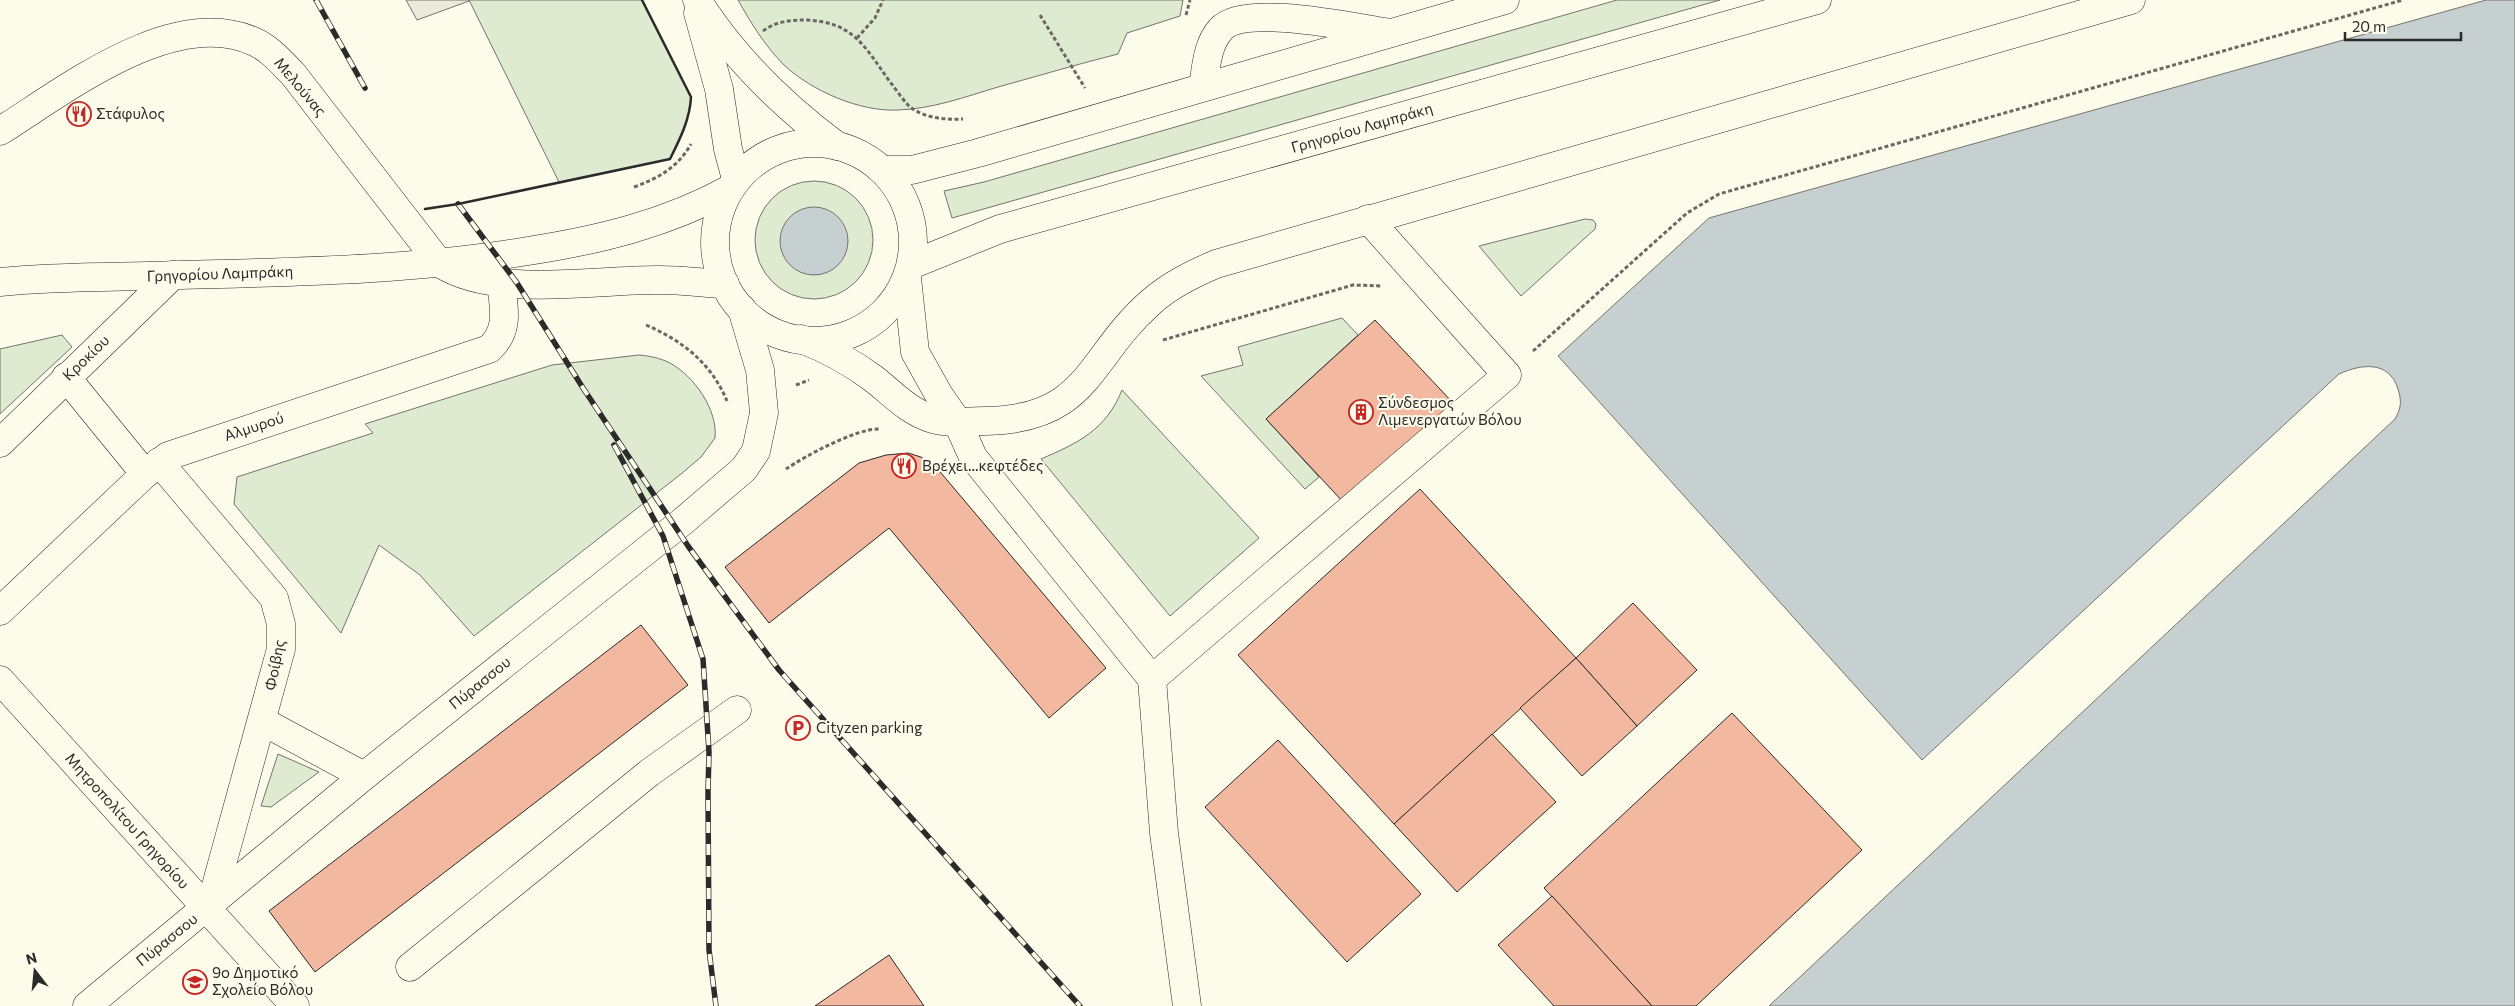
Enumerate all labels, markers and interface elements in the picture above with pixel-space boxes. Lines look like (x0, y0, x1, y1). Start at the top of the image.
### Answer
scale bar (2345, 10, 2461, 42)
text: 20 m (2352, 17, 2386, 35)
street label: Μελούνας (271, 53, 330, 119)
street label: Γρηγορίου Λαμπράκη (1289, 98, 1435, 156)
restaurant icon: Στάφυλος (66, 101, 92, 127)
place label: Στάφυλος (96, 104, 165, 122)
street label: Γρηγορίου Λαμπράκη (147, 261, 293, 285)
street label: Κροκίου (58, 331, 112, 384)
place label: Σύνδεσμος Λιμενεργατών Βόλου (1378, 393, 1522, 428)
building icon: Σύνδεσμος Λιμενεργατών Βόλου (1348, 399, 1374, 425)
street label: Αλμυρού (222, 408, 286, 444)
restaurant icon: Βρέχει...κεφτέδες (891, 453, 917, 479)
place label: Βρέχει...κεφτέδες (922, 456, 1043, 474)
street label: Φοίβης (260, 638, 288, 692)
street label: Πύρασσου (445, 652, 514, 712)
parking icon: Cityzen parking (785, 715, 811, 741)
place label: Cityzen parking (816, 718, 922, 736)
street label: Μητροπολίτου Γρηγορίου (62, 749, 194, 892)
street label: Πύρασσου (132, 909, 201, 969)
north arrow (10, 946, 60, 996)
text: N (24, 948, 39, 968)
place label: 9ο Δημοτικό Σχολείο Βόλου (212, 963, 313, 998)
school or university icon: 9ο Δημοτικό Σχολείο Βόλου (182, 969, 208, 995)

